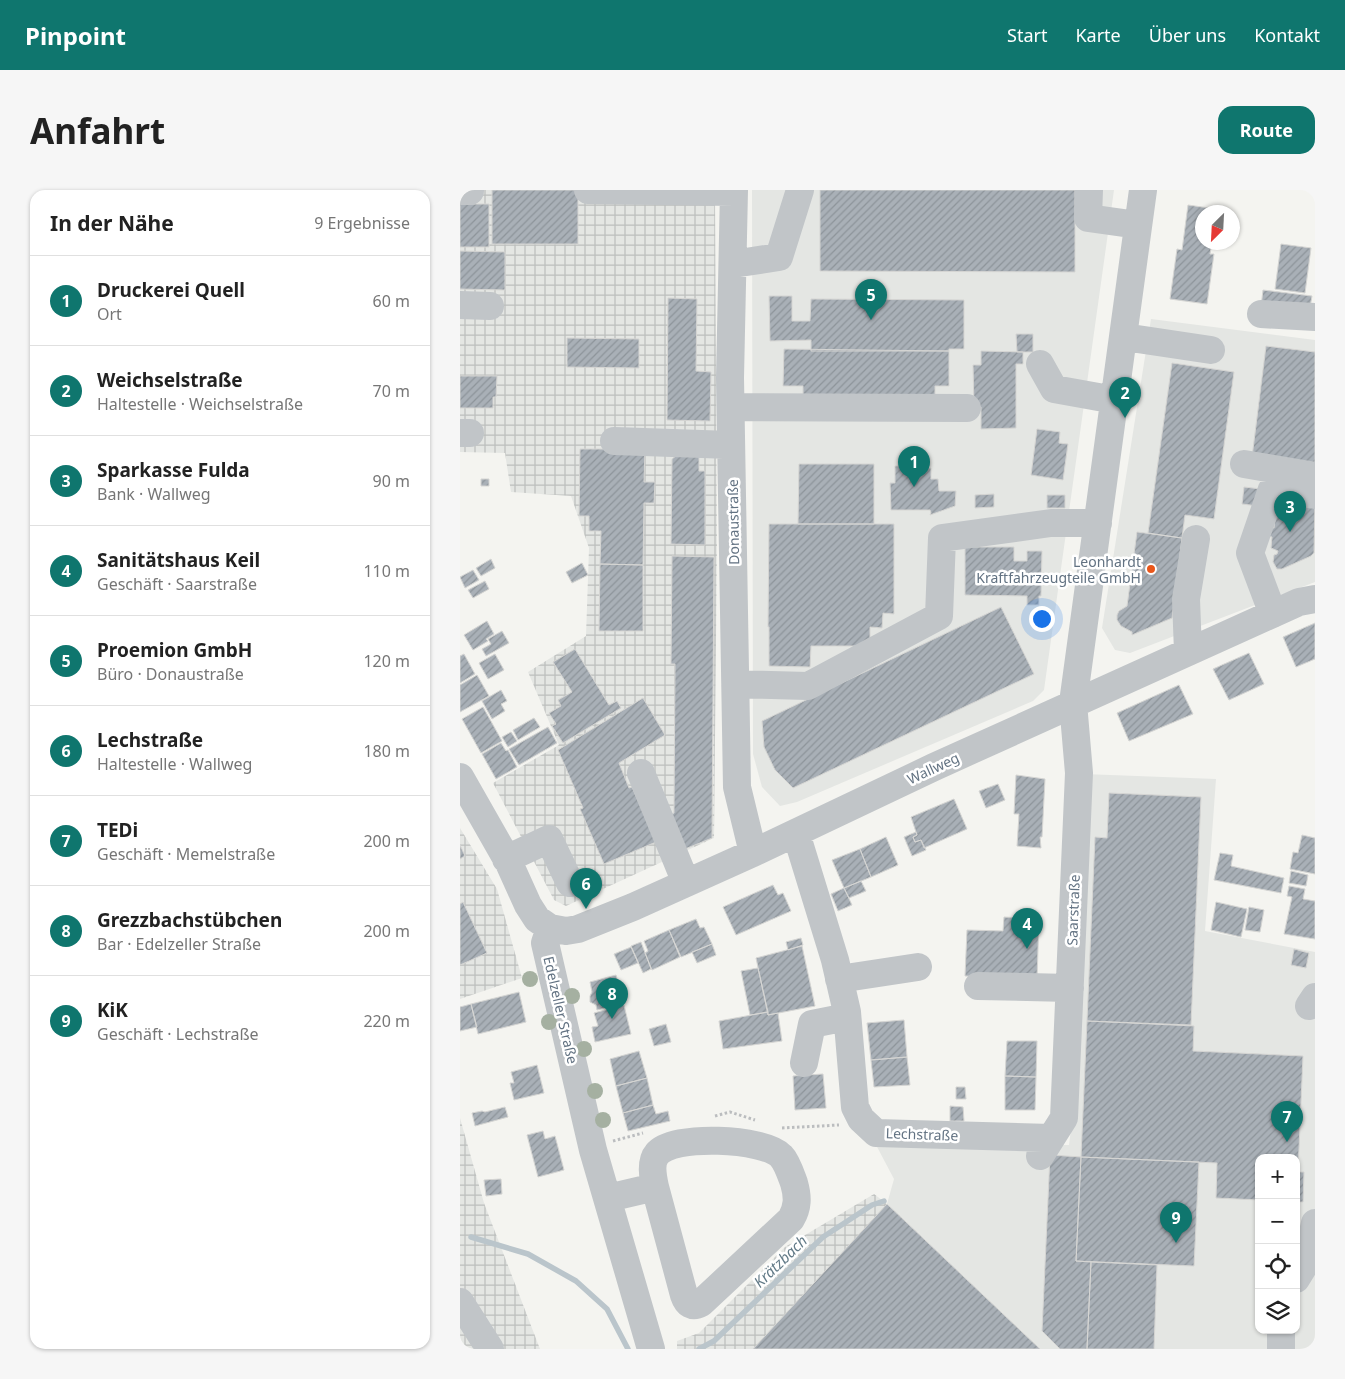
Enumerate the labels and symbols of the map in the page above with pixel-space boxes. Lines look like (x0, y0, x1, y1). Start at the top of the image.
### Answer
north arrow (1195, 205, 1240, 250)
pin: 5 (855, 279, 887, 320)
pin: 2 (1109, 377, 1141, 418)
pin: 1 (898, 446, 930, 487)
street label: Donaustraße (723, 479, 743, 565)
pin: 3 (1274, 491, 1306, 532)
place label: Leonhardt Kraftfahrzeugteile GmbH (976, 552, 1141, 587)
marker: Leonhardt Kraftfahrzeugteile GmbH (1145, 563, 1157, 575)
your location (1029, 606, 1055, 632)
street label: Wallweg (904, 748, 962, 788)
pin: 6 (570, 868, 602, 909)
street label: Saarstraße (1062, 874, 1084, 946)
pin: 4 (1011, 908, 1043, 949)
street label: Edelzeller Straße (539, 954, 583, 1066)
pin: 8 (596, 978, 628, 1019)
pin: 7 (1271, 1101, 1303, 1142)
street label: Lechstraße (885, 1123, 959, 1145)
pin: 9 (1160, 1202, 1192, 1243)
water label: Krätzbach (749, 1231, 811, 1291)

